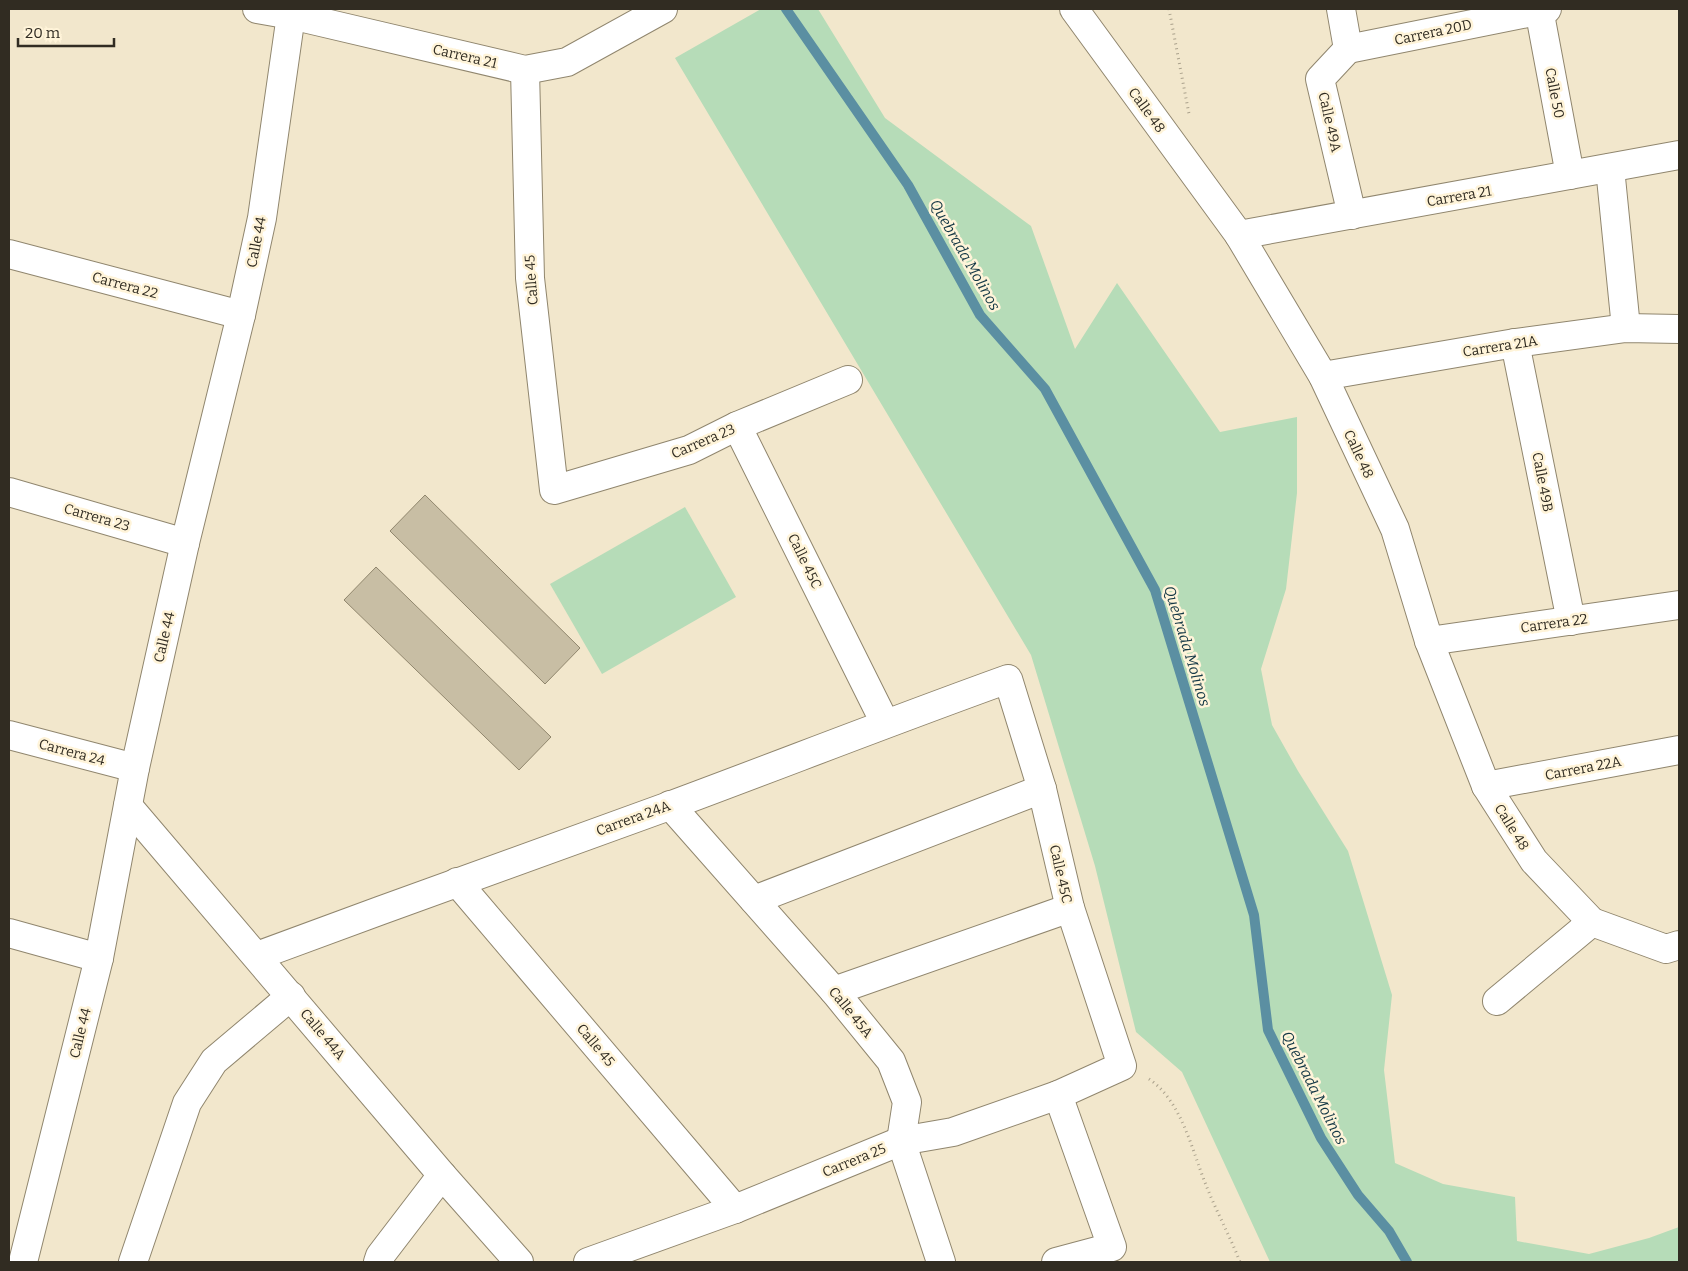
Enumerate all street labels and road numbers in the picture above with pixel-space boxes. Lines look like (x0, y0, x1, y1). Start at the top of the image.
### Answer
street label: Carrera 20D (1393, 16, 1473, 49)
street label: Carrera 21 (431, 41, 499, 72)
street label: Calle 50 (1541, 66, 1568, 120)
street label: Calle 48 (1125, 84, 1169, 136)
street label: Calle 49A (1314, 90, 1345, 154)
street label: Carrera 21 (1425, 182, 1493, 211)
street label: Calle 44 (243, 215, 270, 269)
street label: Calle 45 (521, 254, 542, 306)
street label: Carrera 22 (90, 269, 160, 302)
street label: Carrera 21A (1462, 332, 1539, 361)
street label: Carrera 23 (669, 420, 738, 463)
street label: Calle 48 (1340, 427, 1377, 481)
street label: Calle 49B (1528, 451, 1557, 513)
street label: Carrera 23 (62, 500, 132, 535)
street label: Calle 45C (784, 531, 825, 592)
street label: Calle 44 (150, 610, 179, 664)
street label: Carrera 22 (1520, 610, 1589, 637)
street label: Carrera 24 (37, 735, 107, 769)
street label: Carrera 22A (1544, 753, 1623, 784)
street label: Carrera 24A (594, 797, 673, 840)
street label: Calle 48 (1491, 801, 1532, 854)
street label: Calle 45C (1046, 843, 1076, 905)
street label: Calle 45A (825, 983, 876, 1041)
street label: Calle 44A (296, 1005, 349, 1063)
street label: Calle 44 (66, 1006, 95, 1060)
street label: Calle 45 (573, 1020, 618, 1070)
street label: Carrera 25 (820, 1140, 889, 1181)

